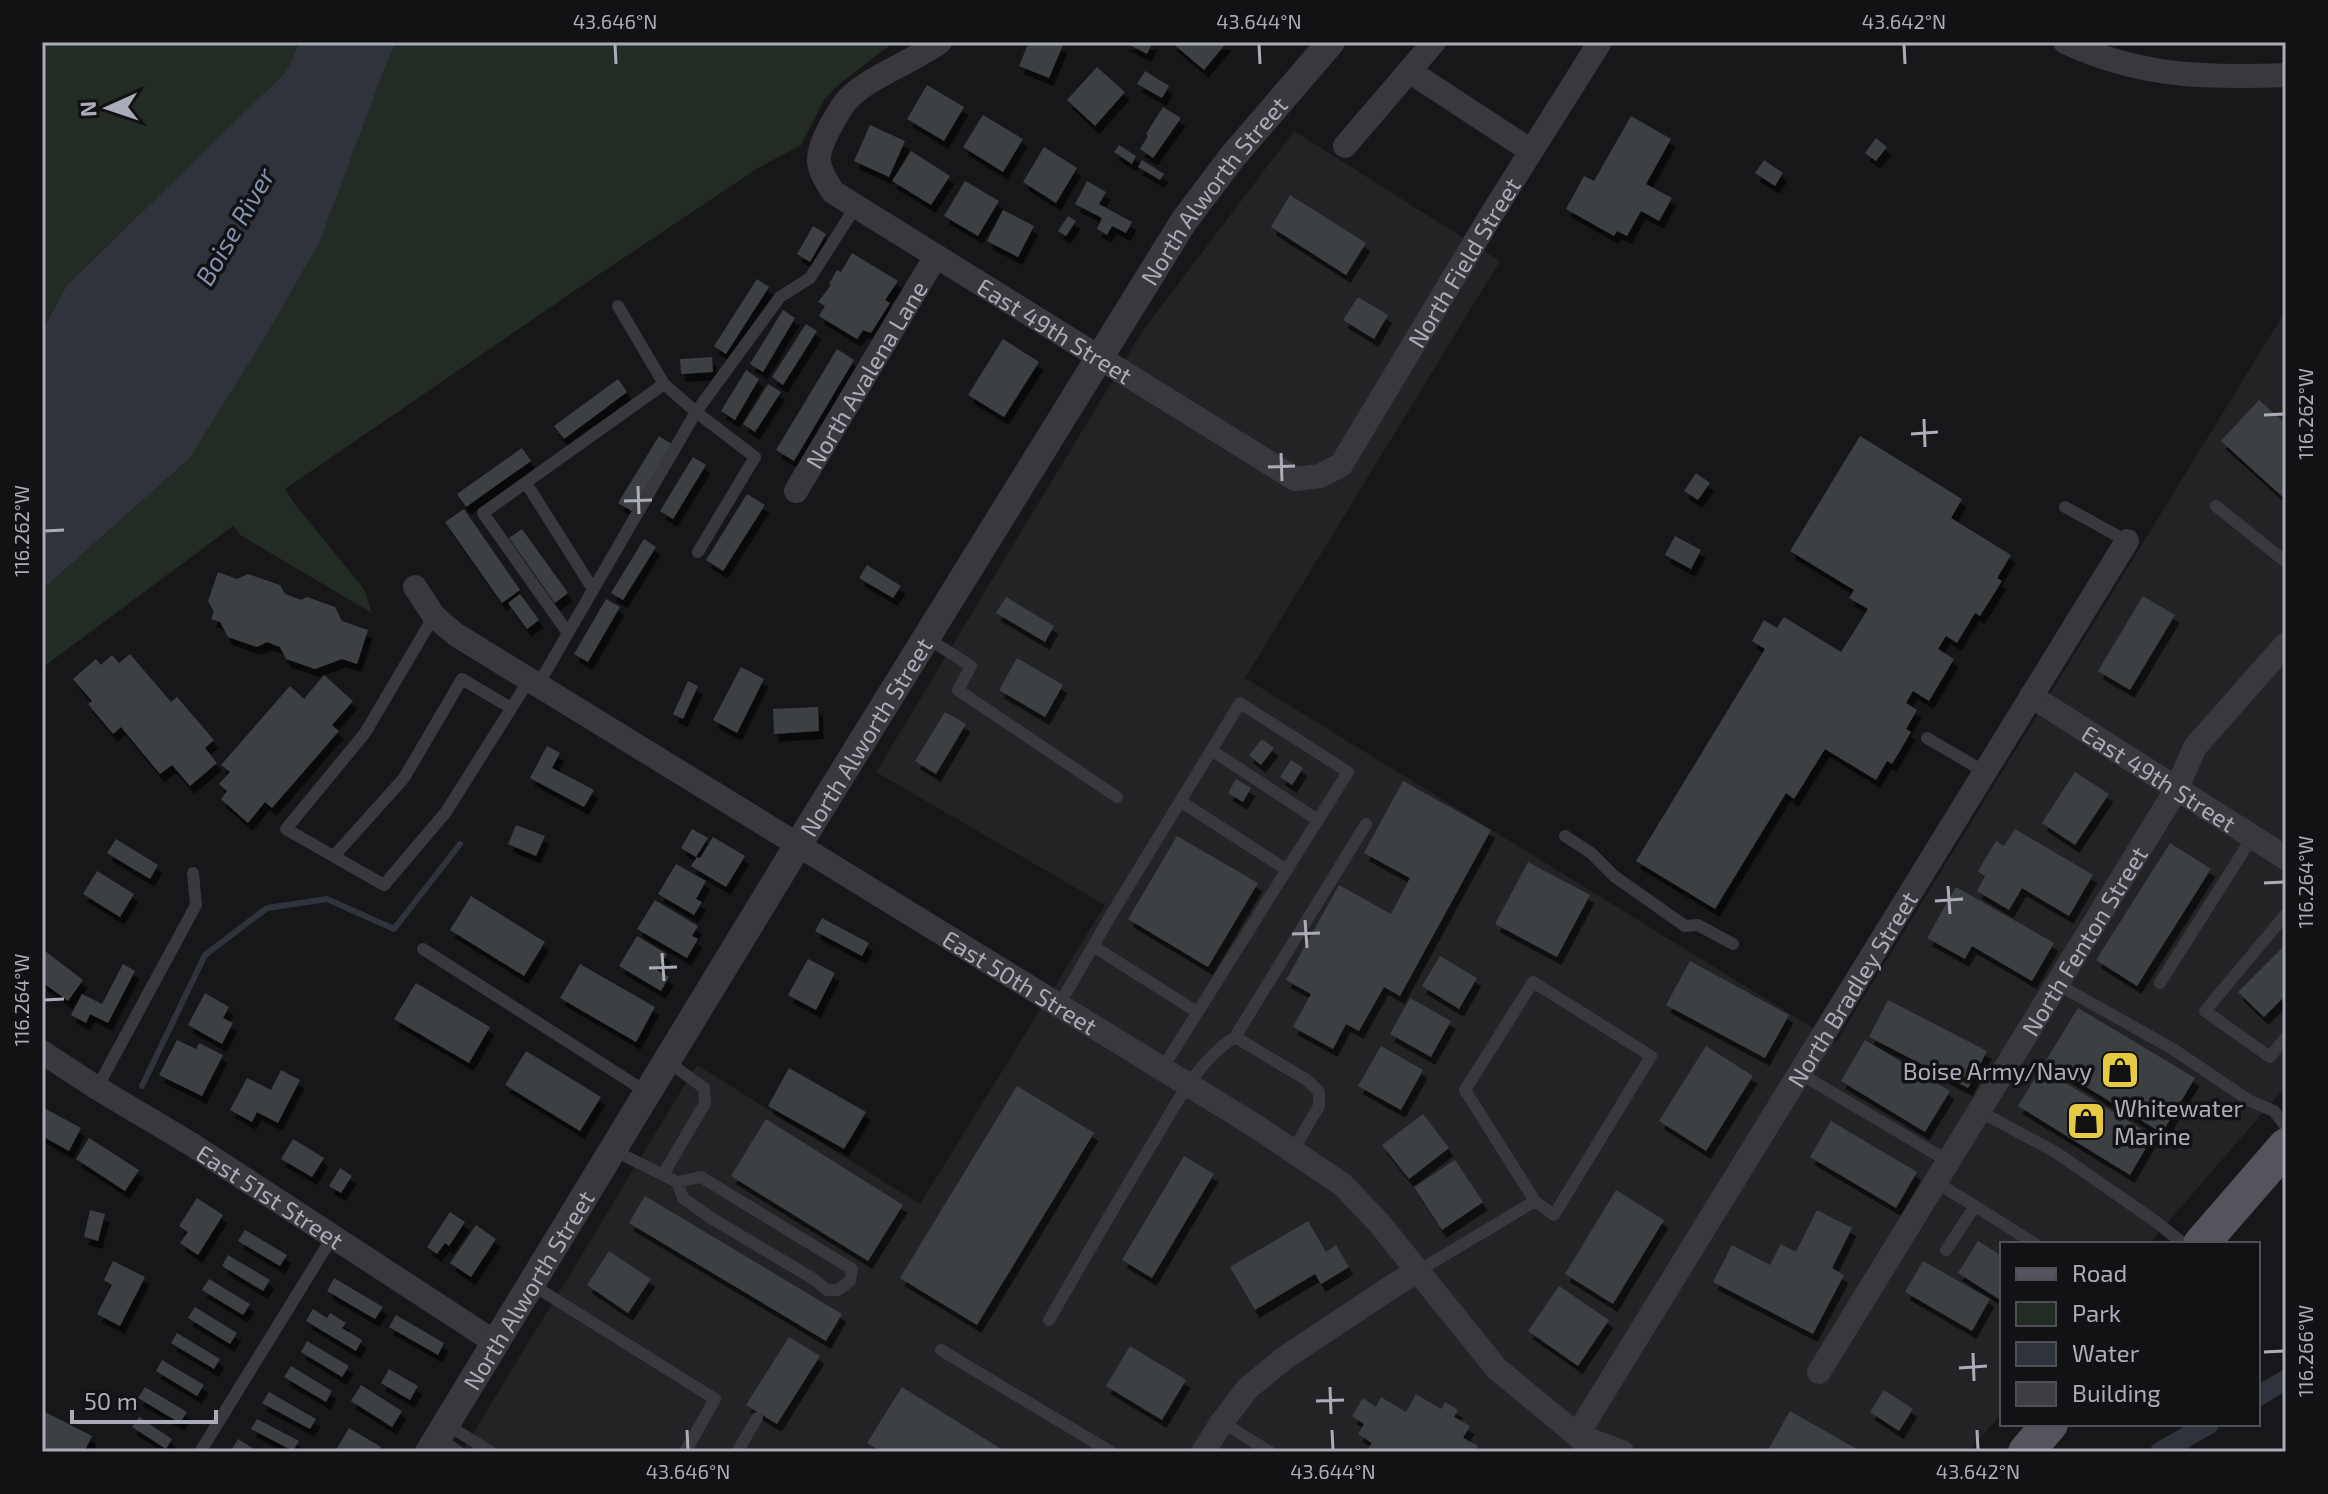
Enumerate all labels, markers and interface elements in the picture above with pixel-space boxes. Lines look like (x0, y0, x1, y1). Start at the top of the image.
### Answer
text: 43.646°N (573, 9, 657, 33)
text: 43.644°N (1216, 9, 1302, 33)
text: 43.642°N (1862, 9, 1946, 33)
north arrow (68, 68, 148, 148)
street label: North Alworth Street (1134, 90, 1293, 290)
text: N (74, 100, 100, 118)
water label: Boise River (188, 161, 280, 290)
street label: North Field Street (1401, 172, 1526, 352)
street label: East 49th Street (972, 271, 1138, 389)
street label: North Avalena Lane (799, 275, 933, 473)
text: 116.262°W (2293, 368, 2317, 460)
text: 116.262°W (9, 485, 33, 577)
street label: North Alworth Street (793, 632, 937, 841)
street label: East 49th Street (2077, 718, 2242, 837)
text: 116.264°W (2293, 835, 2317, 929)
street label: North Fenton Street (2015, 841, 2153, 1041)
street label: North Bradley Street (1780, 886, 1923, 1092)
street label: East 50th Street (938, 923, 1103, 1040)
text: 116.264°W (9, 953, 33, 1047)
shop icon: Boise Army/Navy (2099, 1049, 2141, 1091)
place label: Boise Army/Navy (1903, 1056, 2092, 1085)
place label: Whitewater Marine (2114, 1093, 2244, 1150)
shop icon: Whitewater Marine (2065, 1100, 2107, 1142)
street label: East 51st Street (192, 1137, 349, 1254)
street label: North Alworth Street (456, 1185, 599, 1395)
legend (2000, 1242, 2260, 1426)
text: Road (2072, 1258, 2127, 1287)
text: Park (2072, 1298, 2121, 1327)
text: 116.266°W (2293, 1305, 2317, 1397)
text: Water (2072, 1338, 2140, 1367)
scale bar (72, 1374, 216, 1424)
text: Building (2072, 1378, 2161, 1407)
text: 50 m (84, 1386, 138, 1415)
text: 43.646°N (646, 1459, 730, 1483)
text: 43.644°N (1290, 1459, 1376, 1483)
text: 43.642°N (1936, 1459, 2020, 1483)

